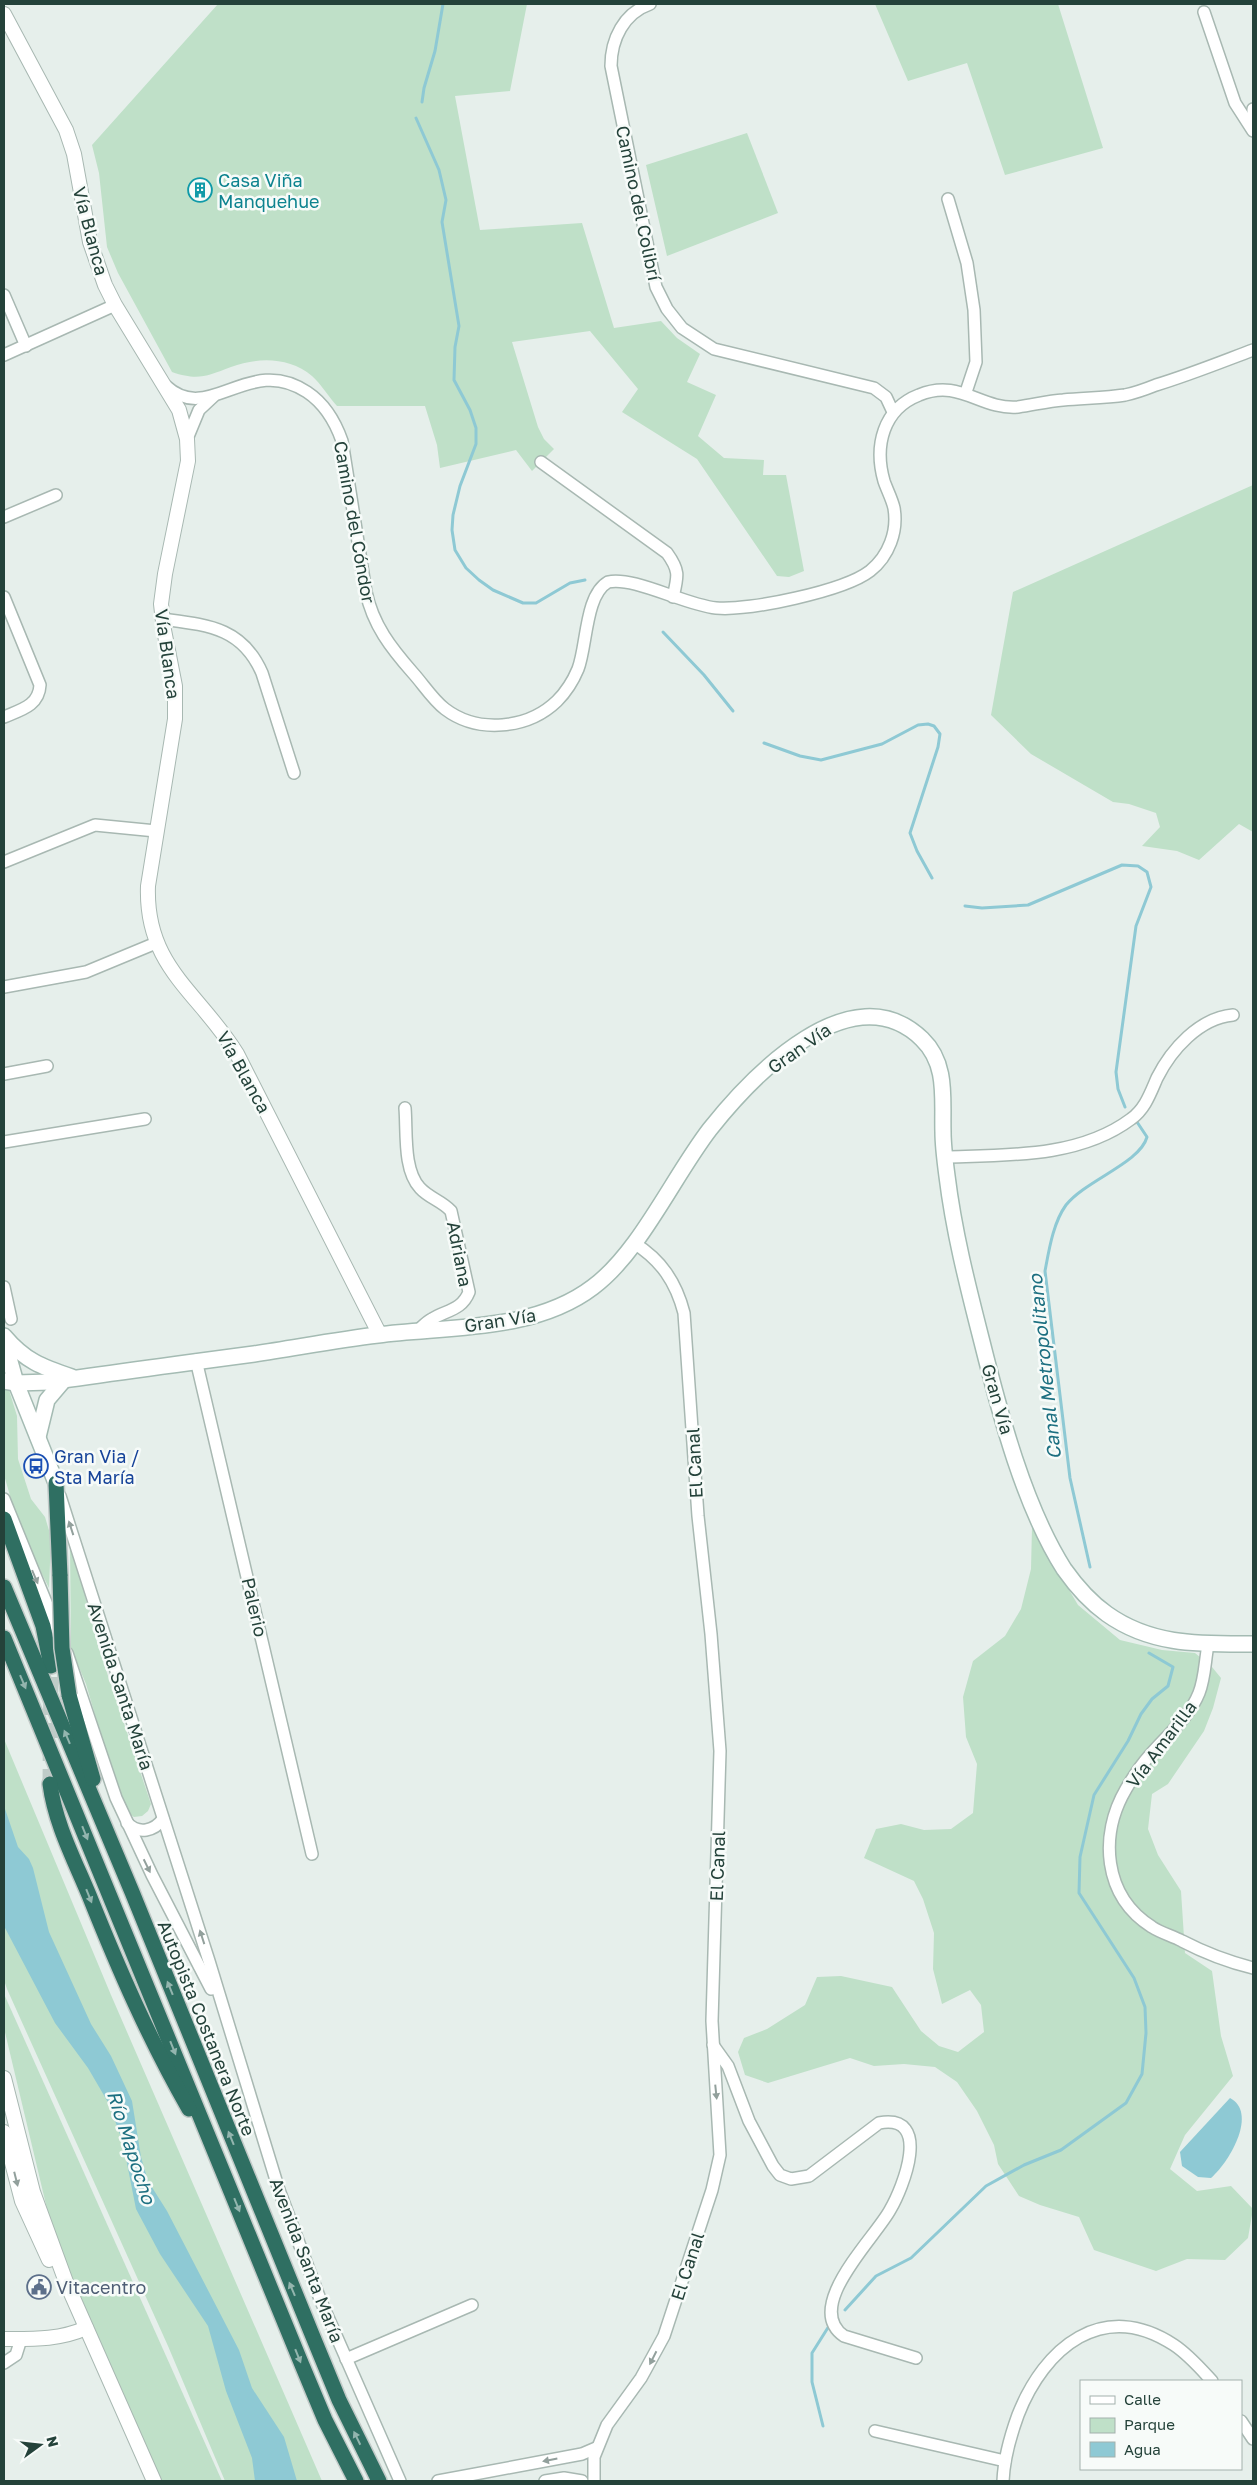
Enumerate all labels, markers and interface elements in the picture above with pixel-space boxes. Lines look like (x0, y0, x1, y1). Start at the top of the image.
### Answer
street label: Camino del Colibrí (612, 124, 666, 284)
place label: Casa Viña Manquehue (218, 169, 320, 212)
building icon: Casa Viña Manquehue (187, 177, 213, 203)
street label: Vía Blanca (69, 184, 113, 278)
street label: Camino del Cóndor (330, 439, 380, 605)
street label: Vía Blanca (151, 608, 185, 700)
street label: Gran Vía (763, 1018, 835, 1078)
street label: Vía Blanca (212, 1027, 276, 1117)
street label: Adriana (443, 1219, 477, 1289)
water label: Canal Metropolitano (1023, 1272, 1065, 1461)
street label: Gran Vía (463, 1303, 537, 1337)
street label: Gran Vía (977, 1361, 1019, 1437)
street label: El Canal (681, 1427, 707, 1499)
place label: Gran Via / Sta María (54, 1445, 139, 1488)
bus stop icon: Gran Via / Sta María (23, 1453, 49, 1479)
one-way arrow (67, 1520, 74, 1535)
one-way arrow (32, 1570, 40, 1584)
street label: Palerio (237, 1575, 273, 1639)
street label: Avenida Santa María (84, 1599, 158, 1773)
one-way arrow (19, 1675, 27, 1690)
street label: Vía Amarilla (1121, 1696, 1201, 1792)
one-way arrow (63, 1730, 71, 1744)
one-way arrow (82, 1825, 89, 1840)
street label: El Canal (705, 1830, 729, 1902)
one-way arrow (144, 1859, 152, 1873)
one-way arrow (85, 1889, 93, 1903)
street label: Autopista Costanera Norte (154, 1917, 260, 2139)
one-way arrow (197, 1929, 205, 1944)
one-way arrow (166, 1980, 174, 1995)
one-way arrow (169, 2041, 177, 2056)
one-way arrow (712, 2084, 720, 2100)
water label: Río Mapocho (103, 2087, 162, 2208)
one-way arrow (227, 2131, 235, 2145)
one-way arrow (12, 2172, 20, 2187)
street label: Avenida Santa María (265, 2174, 349, 2346)
one-way arrow (234, 2198, 241, 2213)
street label: El Canal (666, 2229, 708, 2303)
public building icon: Vitacentro (26, 2274, 52, 2300)
place label: Vitacentro (56, 2276, 146, 2298)
one-way arrow (288, 2282, 296, 2296)
one-way arrow (294, 2349, 302, 2364)
one-way arrow (649, 2350, 657, 2365)
legend (1080, 2380, 1242, 2470)
text: Calle (1124, 2390, 1161, 2408)
text: Parque (1124, 2415, 1175, 2433)
north arrow (15, 2420, 65, 2470)
one-way arrow (353, 2431, 361, 2445)
text: N (43, 2434, 63, 2449)
text: Agua (1124, 2440, 1161, 2458)
one-way arrow (541, 2457, 557, 2465)

